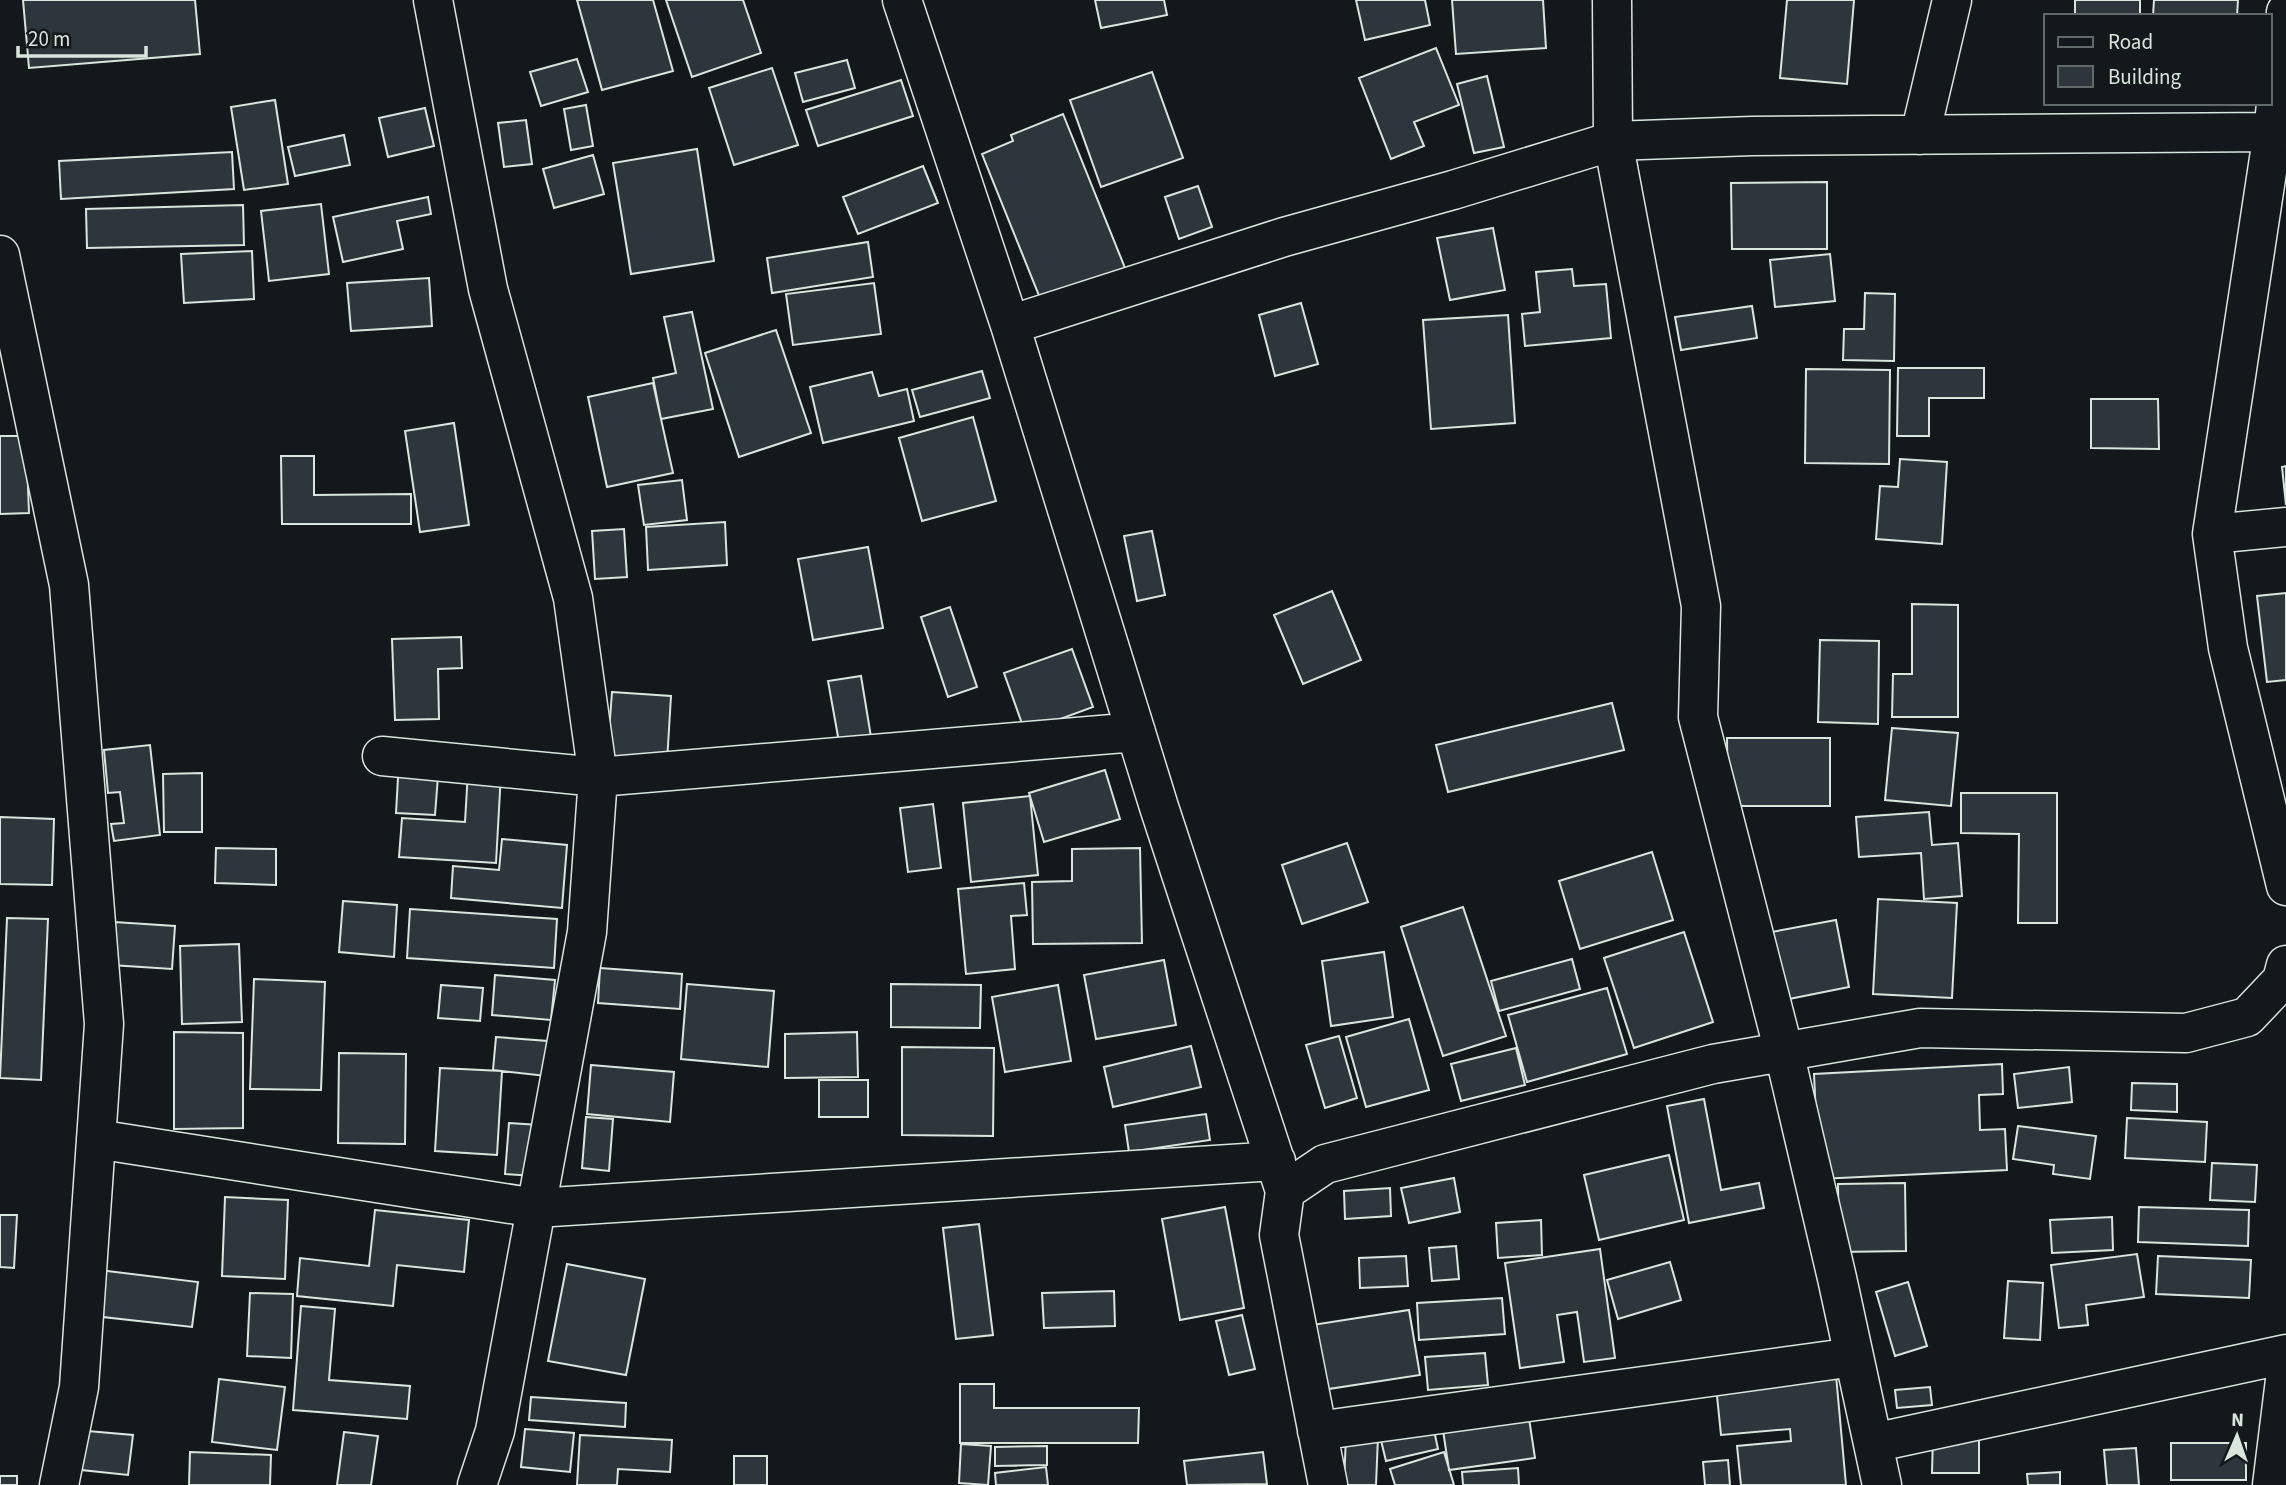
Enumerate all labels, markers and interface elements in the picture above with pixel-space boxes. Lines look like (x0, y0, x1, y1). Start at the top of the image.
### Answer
scale bar (18, 14, 145, 58)
legend (2044, 14, 2272, 105)
text: 20 m (28, 24, 70, 54)
text: Road (2108, 27, 2153, 57)
text: Building (2108, 62, 2182, 92)
north arrow (2202, 1401, 2272, 1471)
text: N (2231, 1407, 2244, 1434)

